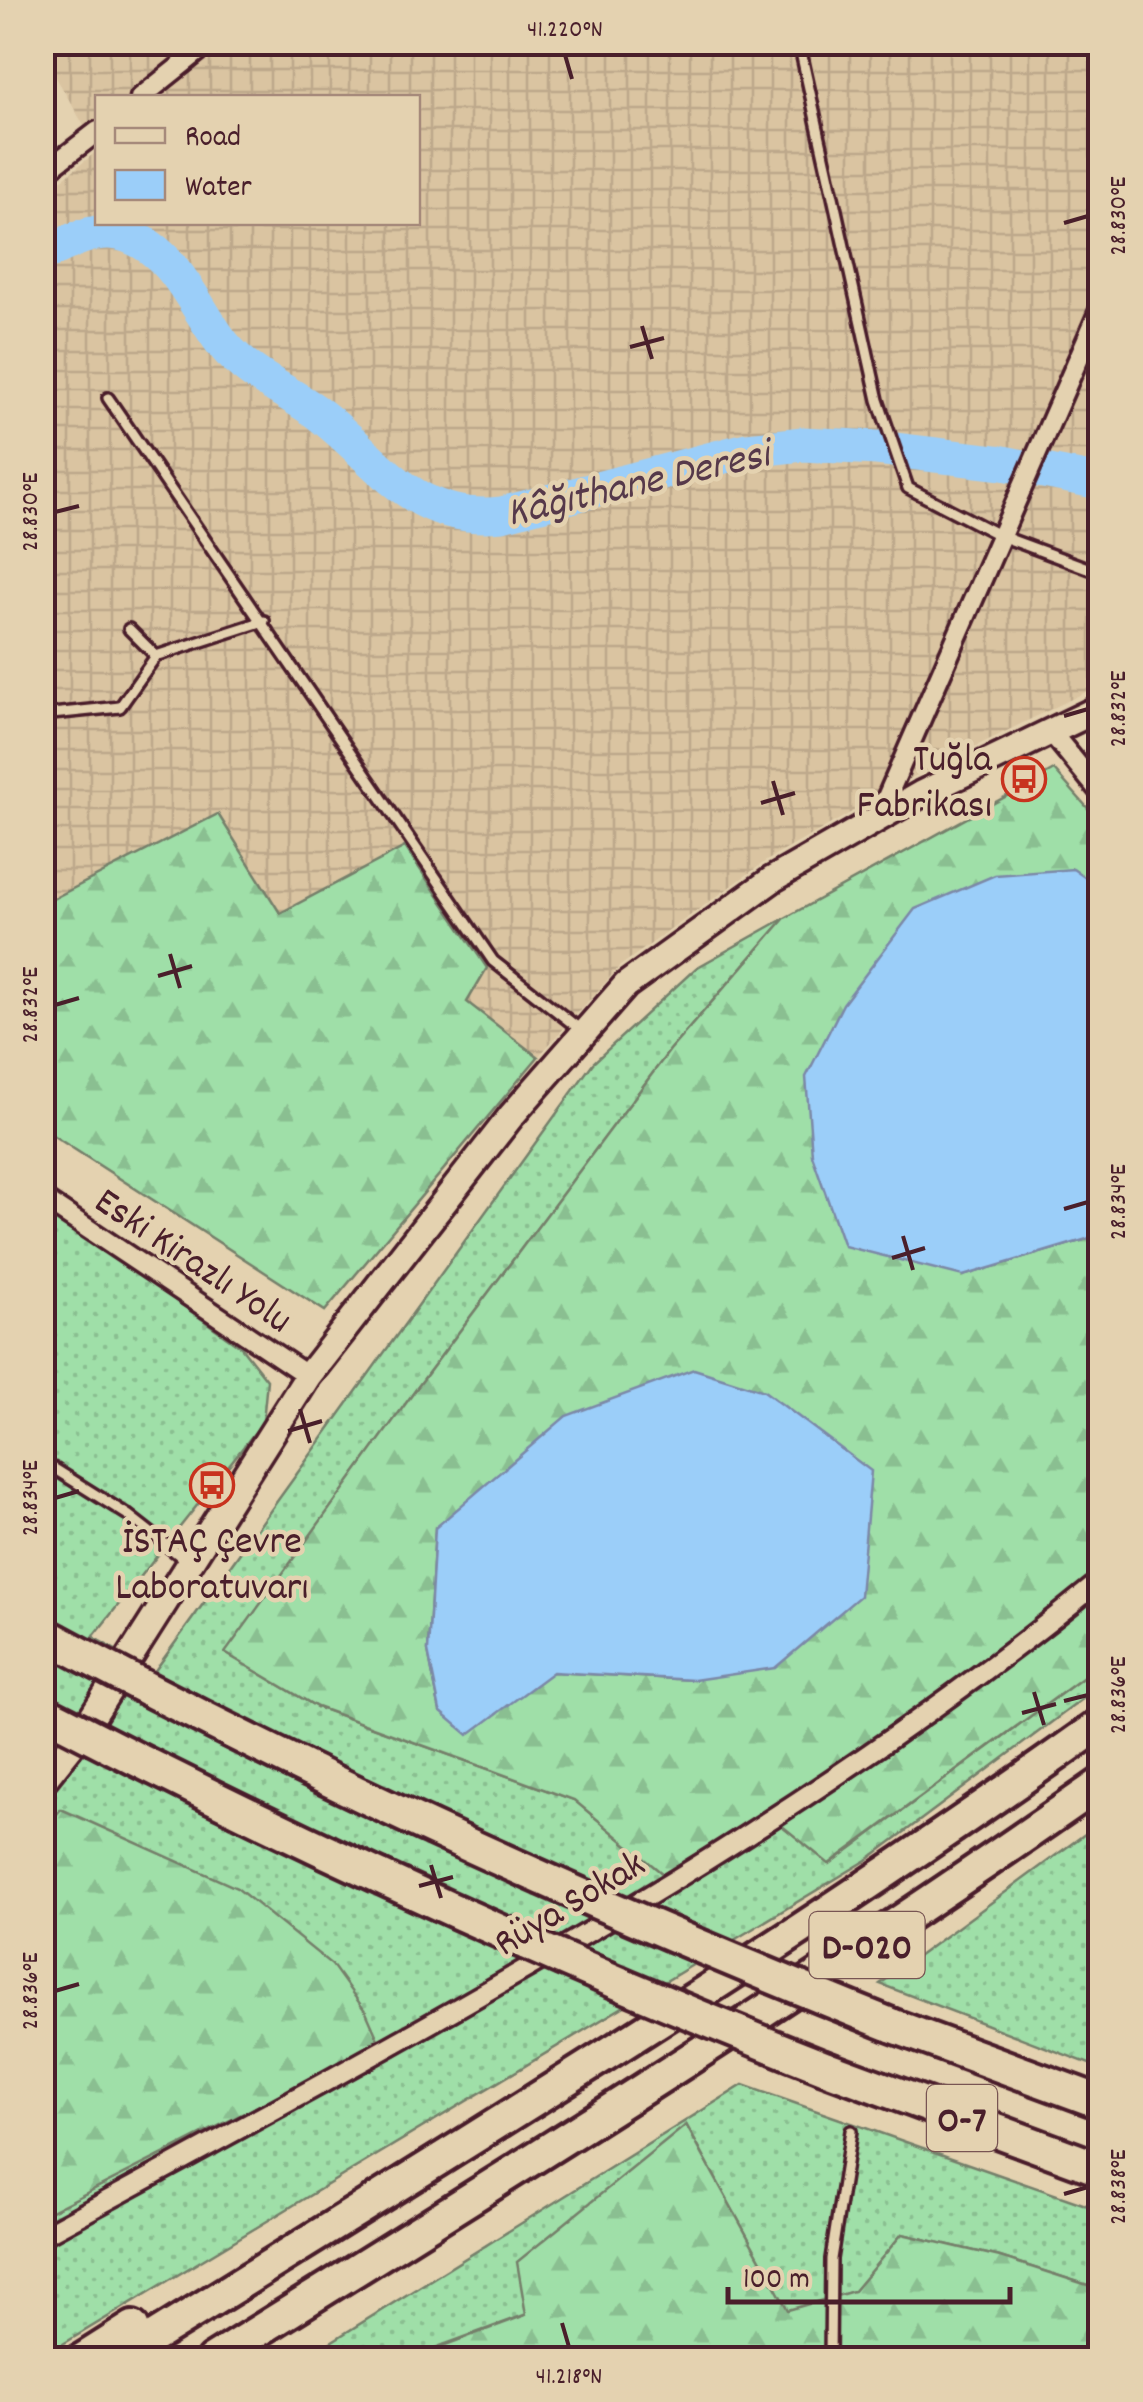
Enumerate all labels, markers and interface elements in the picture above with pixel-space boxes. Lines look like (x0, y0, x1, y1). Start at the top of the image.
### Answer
text: 41.220°N (527, 13, 603, 49)
legend (95, 95, 420, 225)
text: Road (185, 118, 241, 161)
text: Water (185, 168, 252, 211)
text: 28.830°E (1102, 176, 1138, 256)
water label: Kâğıthane Deresi (501, 426, 782, 546)
text: 28.830°E (14, 472, 50, 552)
text: 28.832°E (1102, 670, 1138, 747)
place label: Tuğla Fabrikası (857, 734, 993, 837)
bus stop icon: Tuğla Fabrikası (1001, 756, 1047, 802)
text: 28.832°E (14, 966, 50, 1043)
text: 28.834°E (1102, 1163, 1138, 1240)
street label: Eski Kirazlı Yolu (81, 1176, 302, 1351)
text: 28.834°E (14, 1459, 50, 1536)
bus stop icon: İSTAÇ Çevre Laboratuvarı (189, 1462, 235, 1508)
place label: İSTAÇ Çevre Laboratuvarı (115, 1516, 309, 1619)
text: 28.836°E (1102, 1655, 1138, 1734)
street label: Rüya Sokak (485, 1839, 658, 1974)
road number: D-020 (810, 1912, 924, 1978)
text: 28.836°E (14, 1951, 50, 2030)
road number: O-7 (927, 2085, 997, 2151)
text: 28.838°E (1102, 2149, 1138, 2225)
scale bar (728, 2242, 1010, 2304)
text: 100 m (743, 2260, 810, 2303)
text: 41.218°N (536, 2360, 602, 2396)

